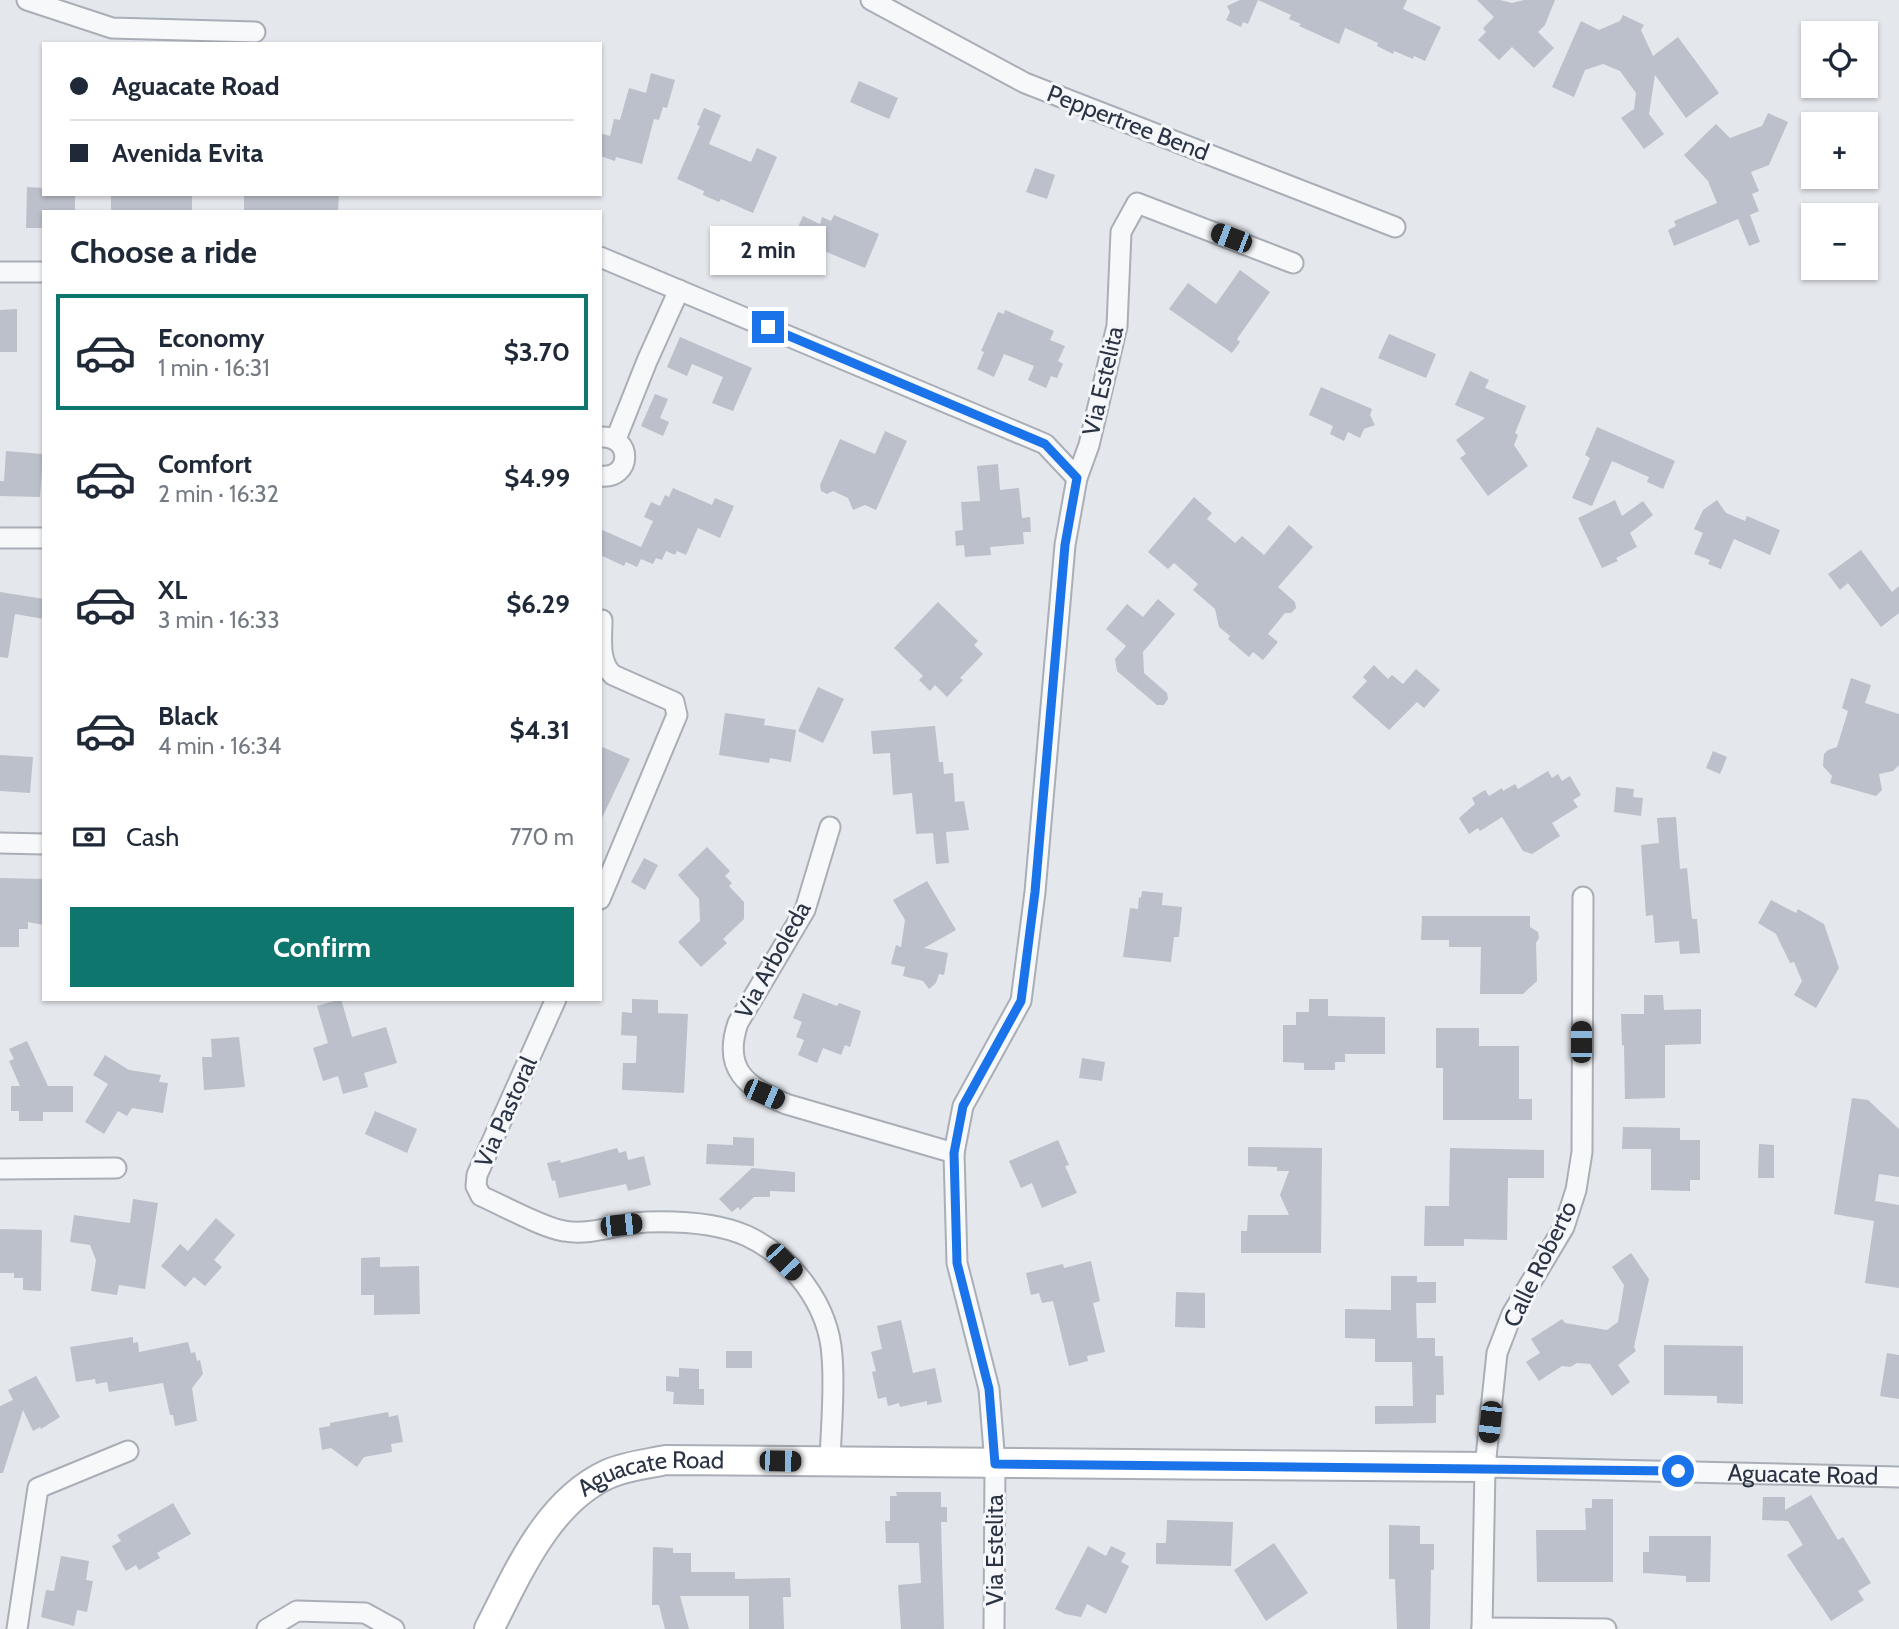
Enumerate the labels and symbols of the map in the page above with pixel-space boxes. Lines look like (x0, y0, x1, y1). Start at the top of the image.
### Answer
street label: Peppertree Bend (1043, 78, 1213, 167)
car (1208, 221, 1255, 255)
callout: 2 min (710, 226, 826, 274)
route end (752, 311, 784, 343)
street label: Via Estelita (1076, 323, 1129, 438)
street label: Via Arboleda (729, 896, 817, 1023)
car (1571, 1021, 1592, 1063)
street label: Via Pastoral (468, 1052, 543, 1172)
car (741, 1076, 788, 1112)
street label: Calle Roberto (1497, 1196, 1583, 1332)
car (600, 1212, 643, 1238)
car (762, 1240, 807, 1284)
car (1478, 1400, 1503, 1444)
street label: Aguacate Road (571, 1445, 724, 1502)
car (759, 1450, 802, 1472)
route start (1662, 1455, 1694, 1487)
street label: Aguacate Road (1727, 1458, 1879, 1490)
street label: Via Estelita (980, 1494, 1009, 1606)

